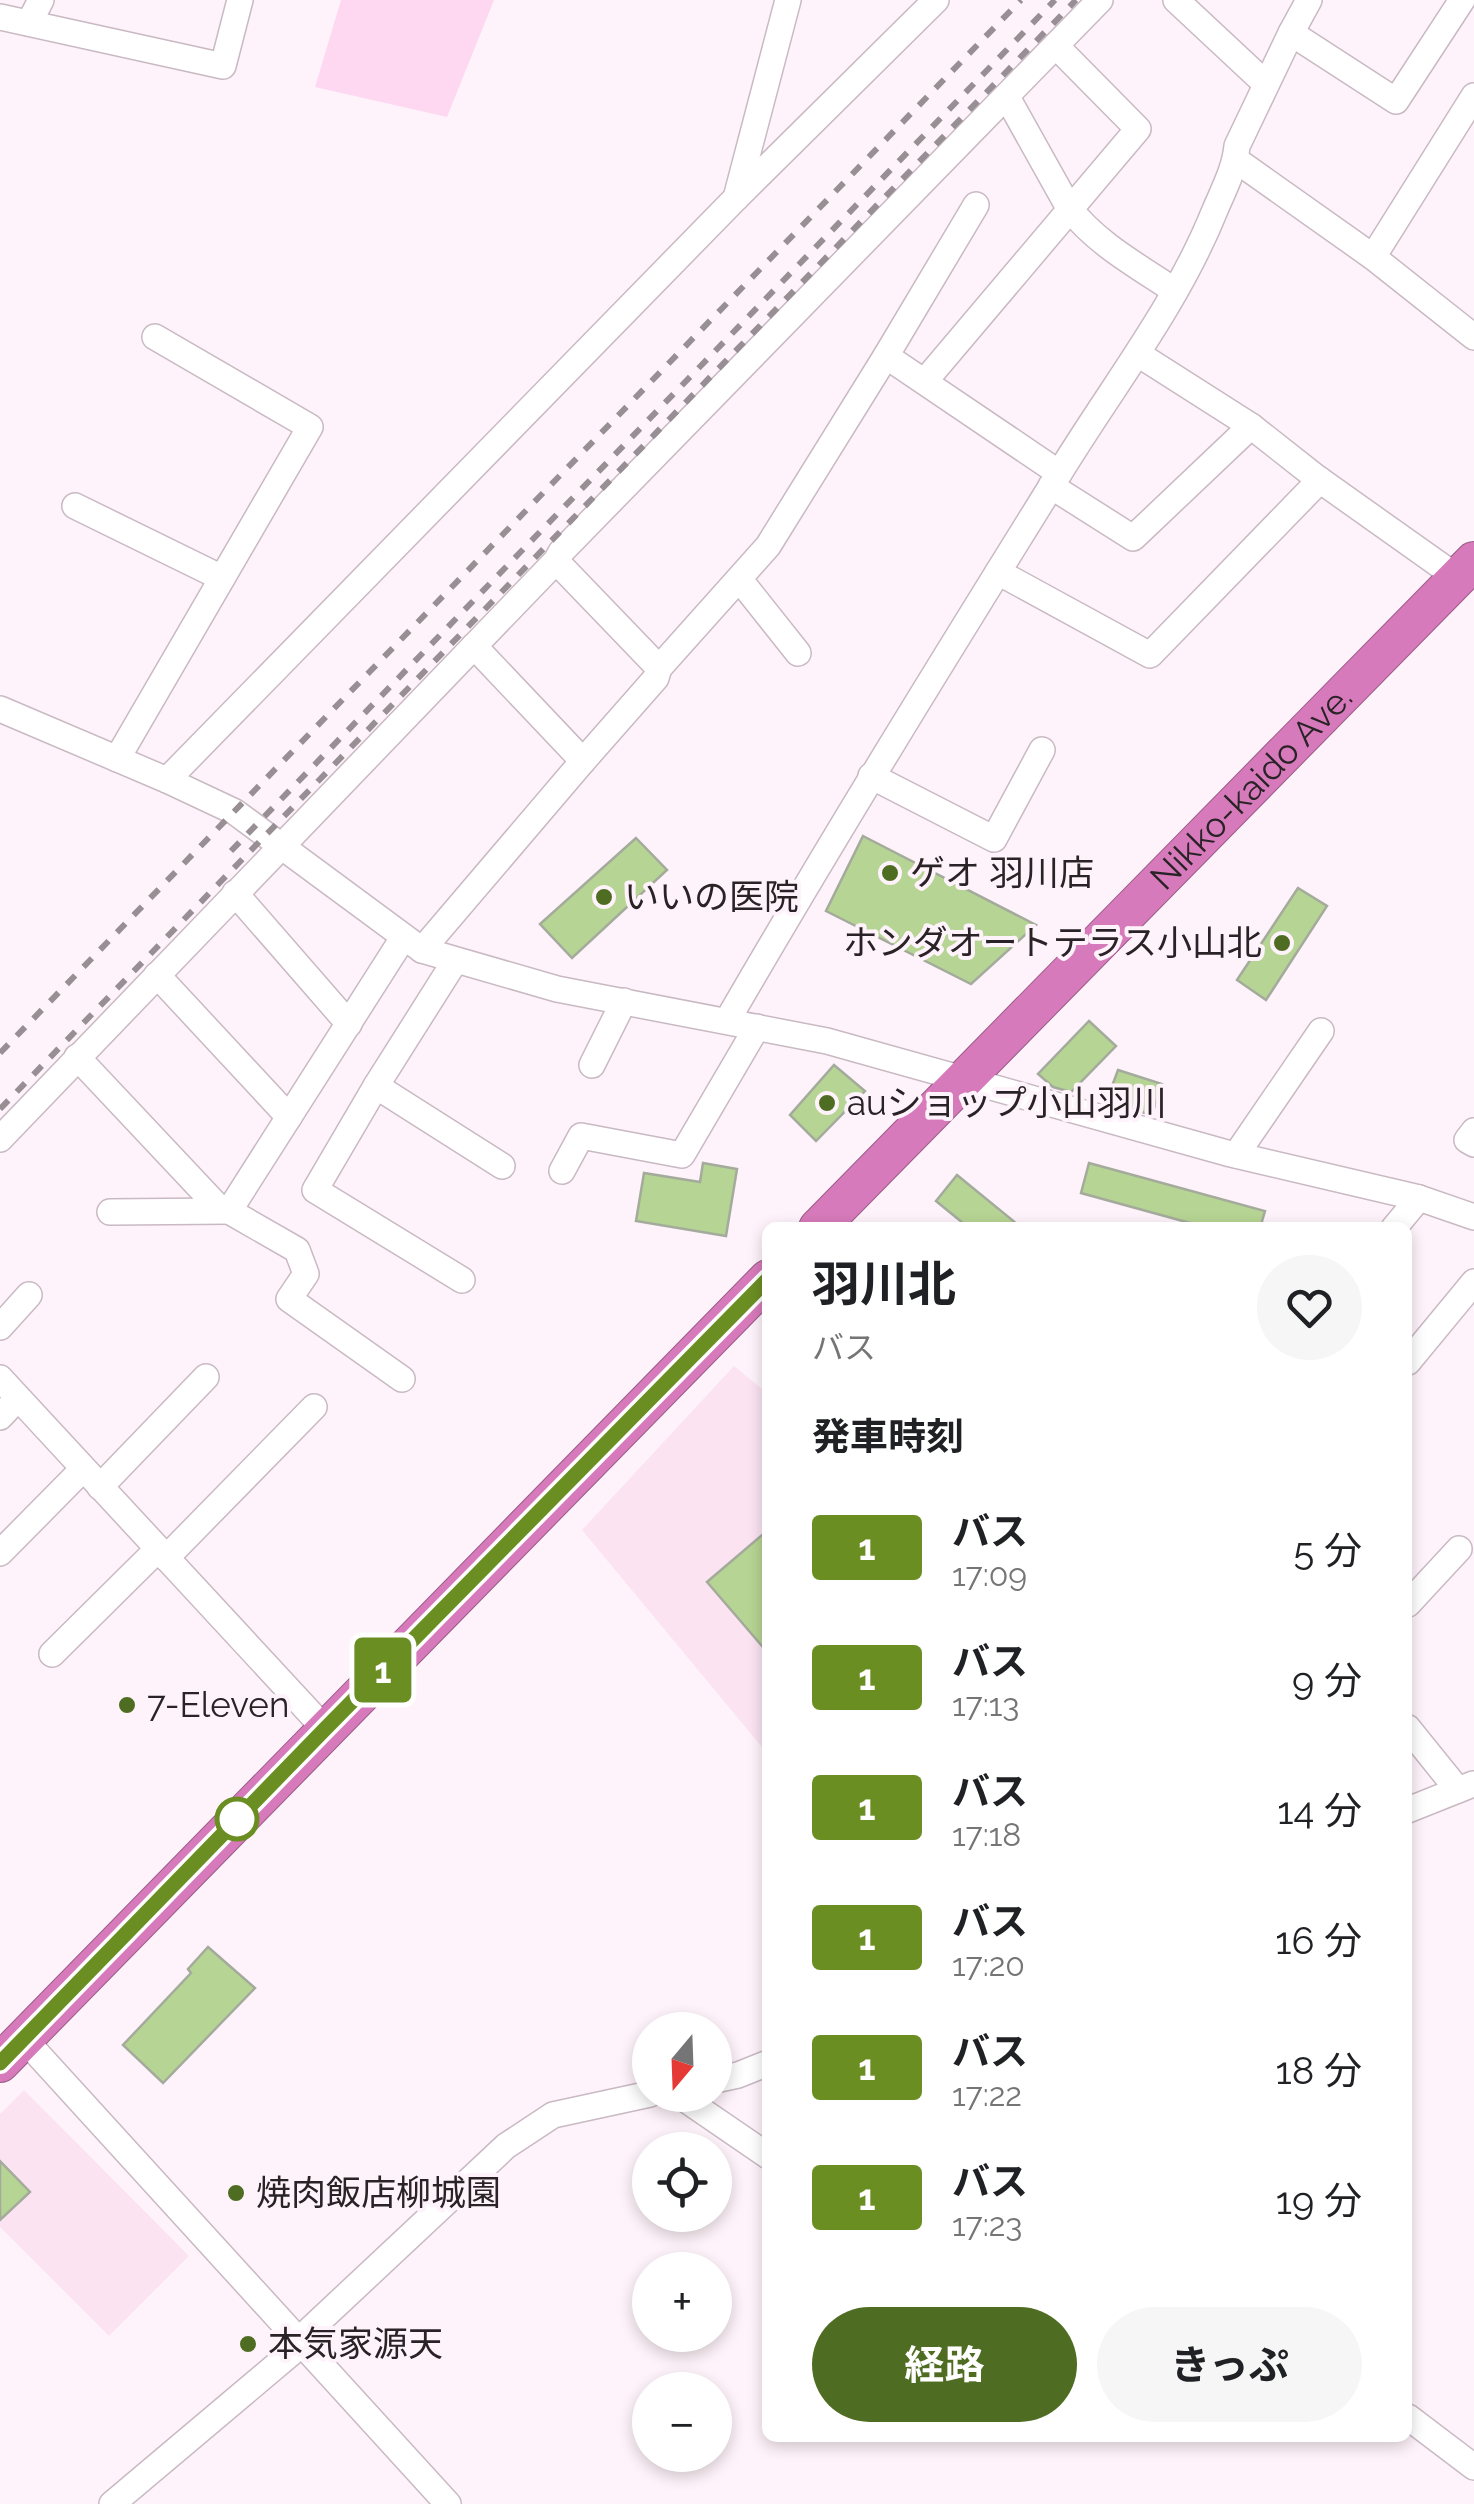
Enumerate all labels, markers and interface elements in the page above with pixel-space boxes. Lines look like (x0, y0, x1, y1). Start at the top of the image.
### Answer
street label: Nikko-kaido Ave. (1142, 676, 1360, 898)
place label: ゲオ 羽川店 (910, 852, 1094, 893)
marker: ゲオ 羽川店 (879, 862, 901, 884)
place label: いいの医院 (624, 876, 799, 917)
marker: いいの医院 (593, 886, 615, 908)
place label: ホンダオートテラス小山北 (843, 922, 1262, 963)
marker: ホンダオートテラス小山北 (1271, 932, 1293, 954)
place label: auショップ小山羽川 (847, 1082, 1167, 1123)
marker: auショップ小山羽川 (816, 1092, 838, 1114)
button: heart (1257, 1255, 1362, 1360)
text: 羽川北 (812, 1256, 956, 1312)
text: バス (812, 1329, 876, 1366)
text: 発車時刻 (812, 1414, 964, 1459)
text: バス (952, 1509, 1028, 1554)
text: 1 (858, 1527, 876, 1568)
text: 5 分 (1294, 1528, 1362, 1573)
text: 17:09 (952, 1556, 1027, 1593)
line badge: 1 (350, 1638, 416, 1702)
text: バス (952, 1639, 1028, 1684)
text: 1 (374, 1650, 392, 1691)
text: 1 (858, 1657, 876, 1698)
text: 9 分 (1292, 1658, 1362, 1703)
place label: 7-Eleven (147, 1684, 289, 1725)
text: 17:13 (952, 1686, 1019, 1723)
marker: 7-Eleven (116, 1694, 138, 1716)
text: バス (952, 1769, 1028, 1814)
text: 1 (858, 1787, 876, 1828)
text: 14 分 (1277, 1788, 1362, 1833)
unlabelled marker (216, 1798, 258, 1840)
text: 17:18 (952, 1816, 1021, 1853)
text: バス (952, 1899, 1028, 1944)
text: 1 (858, 1917, 876, 1958)
text: 16 分 (1275, 1918, 1362, 1963)
text: 17:20 (952, 1946, 1025, 1983)
north arrow (632, 2012, 732, 2112)
map controls (632, 2012, 732, 2472)
text: バス (952, 2029, 1028, 2074)
text: 1 (858, 2047, 876, 2088)
text: 18 分 (1276, 2048, 1362, 2093)
text: 17:22 (952, 2076, 1022, 2113)
button: locate (632, 2132, 732, 2232)
text: バス (952, 2159, 1028, 2204)
place label: 焼肉飯店柳城園 (256, 2172, 501, 2213)
text: 1 (858, 2177, 876, 2218)
text: 19 分 (1276, 2178, 1362, 2223)
marker: 焼肉飯店柳城園 (225, 2182, 247, 2204)
text: 17:23 (952, 2206, 1022, 2243)
button: + (632, 2252, 732, 2352)
button: 経路 (812, 2307, 1077, 2422)
button: きっぷ (1097, 2307, 1362, 2422)
place label: 本気家源天 (268, 2323, 443, 2364)
marker: 本気家源天 (237, 2333, 259, 2355)
button: − (632, 2372, 732, 2472)

